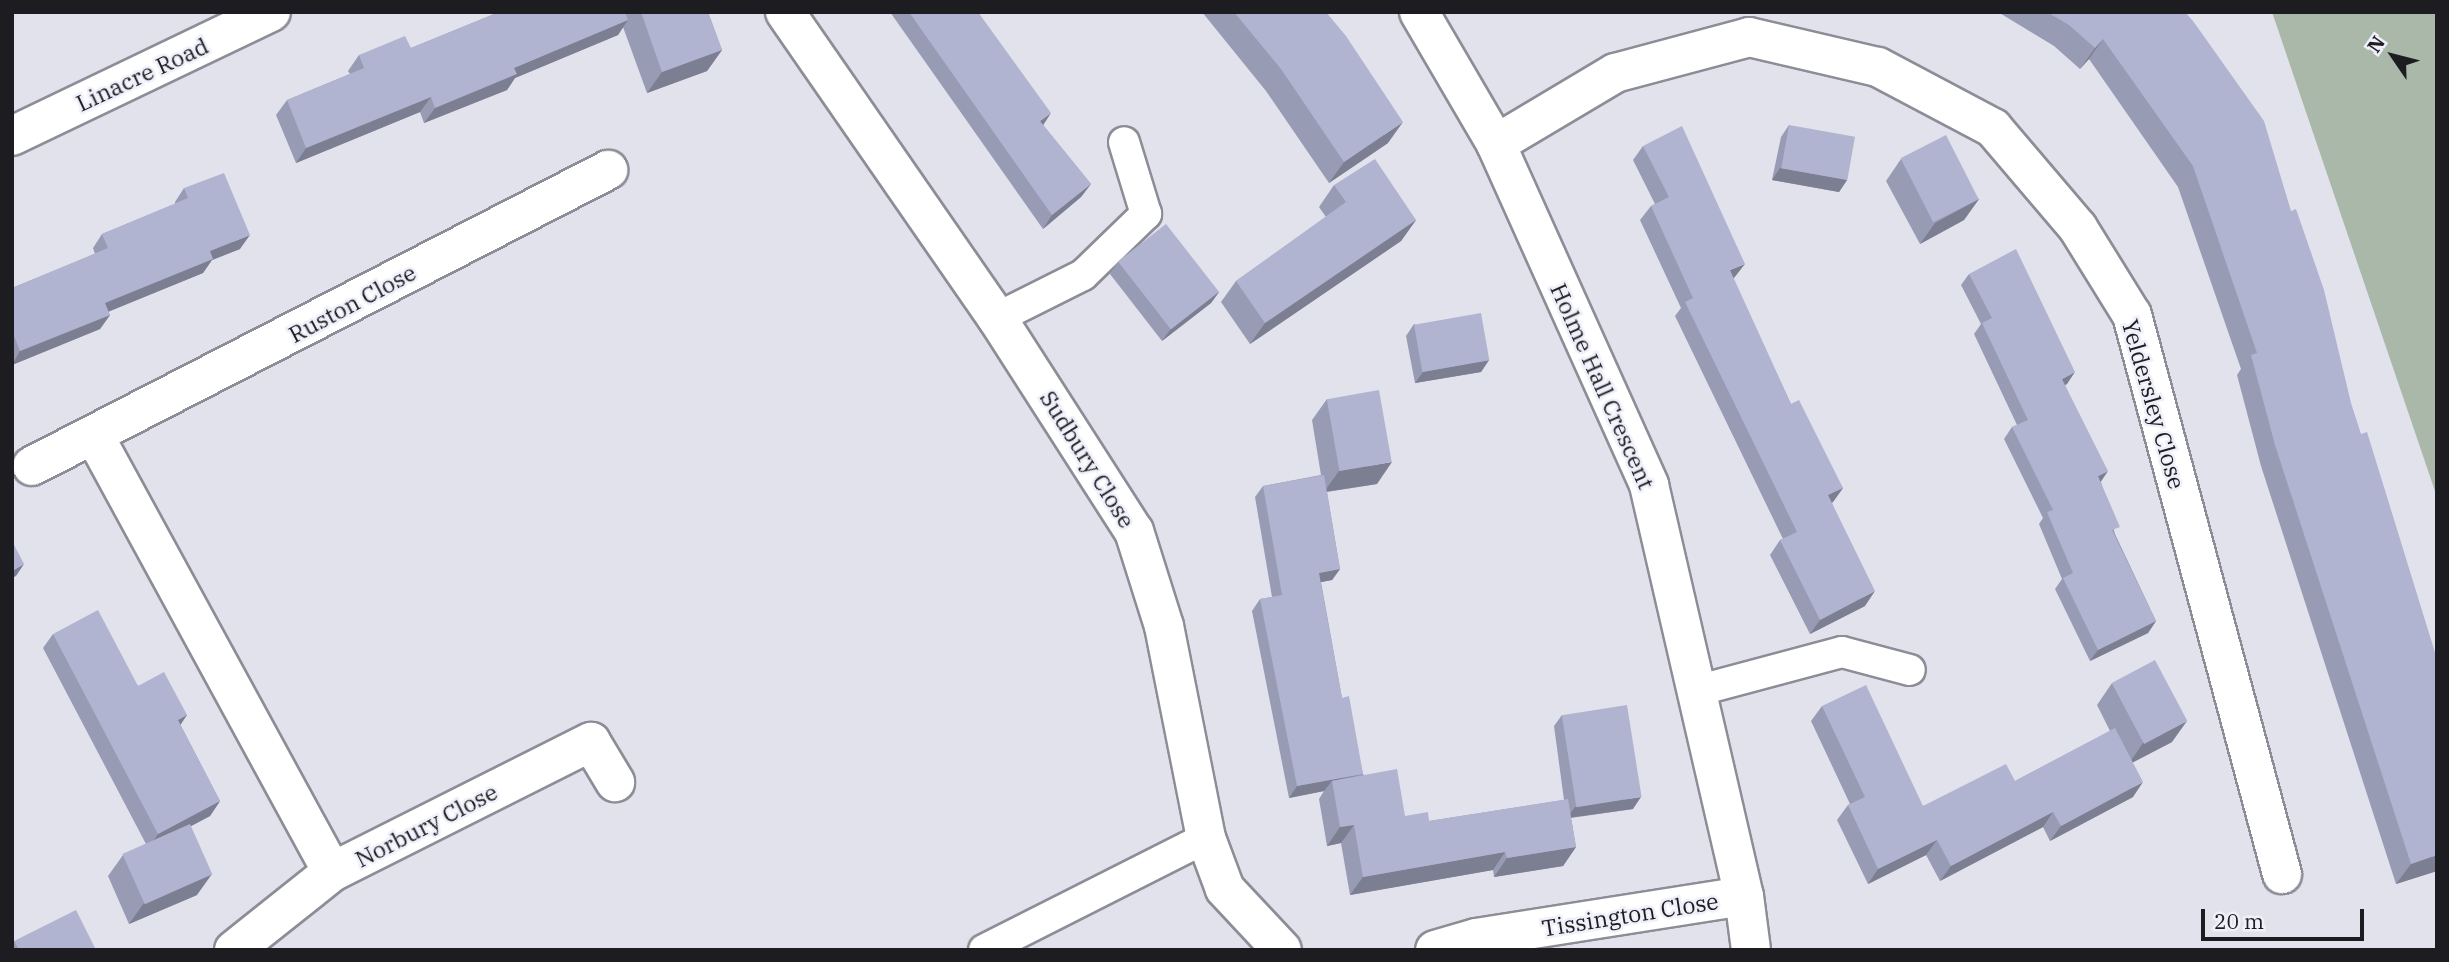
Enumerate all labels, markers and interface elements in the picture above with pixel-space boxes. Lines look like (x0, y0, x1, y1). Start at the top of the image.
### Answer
north arrow (2358, 21, 2428, 91)
street label: Linacre Road (71, 31, 213, 117)
text: N (2362, 31, 2390, 57)
street label: Ruston Close (284, 258, 420, 348)
street label: Holme Hall Crescent (1545, 279, 1661, 493)
street label: Yeldersley Close (2117, 316, 2191, 492)
street label: Sudbury Close (1035, 385, 1141, 533)
street label: Norbury Close (350, 777, 502, 873)
street label: Tissington Close (1540, 886, 1720, 942)
scale bar (2204, 895, 2367, 939)
text: 20 m (2214, 907, 2264, 935)

